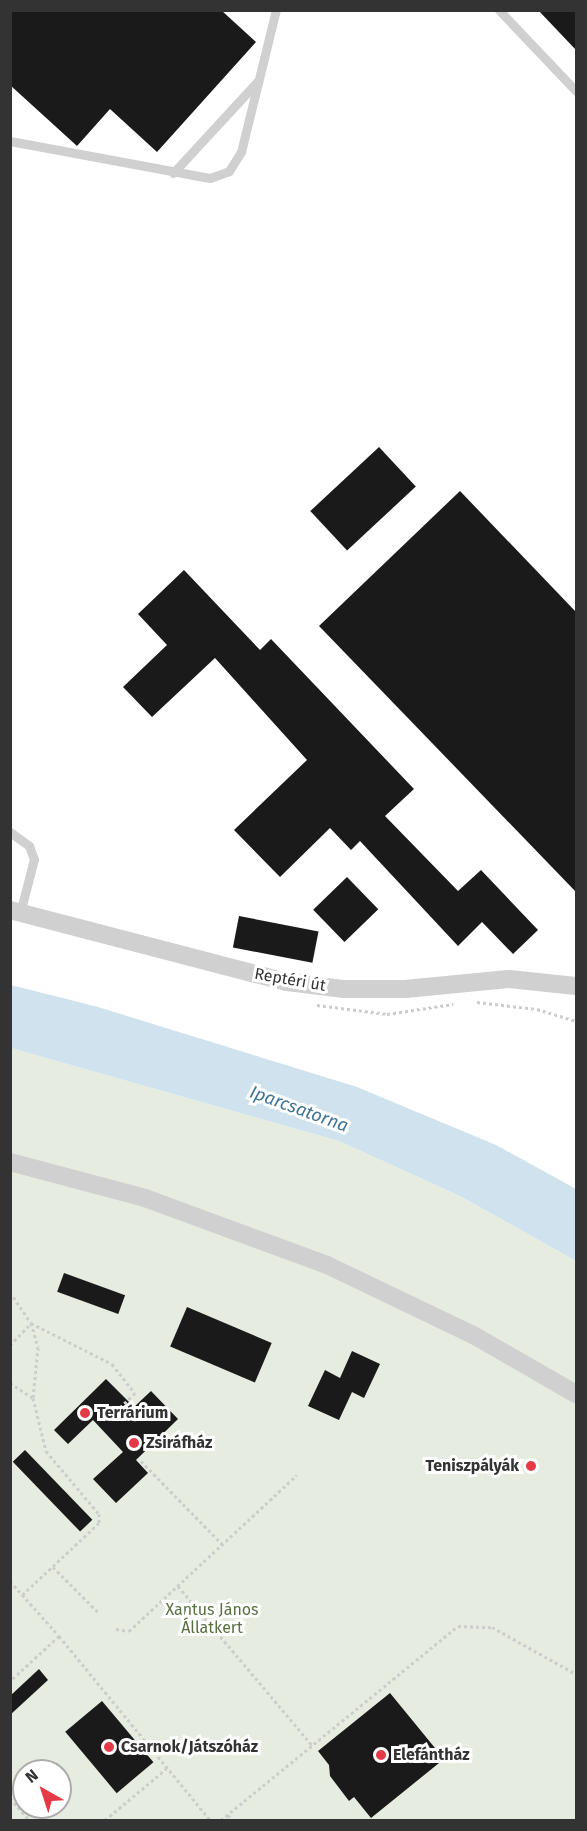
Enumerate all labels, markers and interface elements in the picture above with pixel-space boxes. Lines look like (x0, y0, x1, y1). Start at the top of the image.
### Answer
street label: Reptéri út (253, 964, 327, 996)
water label: Iparcsatorna (247, 1081, 351, 1137)
place label: Terrárium (97, 1403, 168, 1423)
marker: Terrárium (78, 1406, 92, 1420)
place label: Zsiráfház (146, 1433, 212, 1453)
marker: Zsiráfház (127, 1436, 141, 1450)
place label: Teniszpályák (425, 1456, 519, 1476)
marker: Teniszpályák (524, 1459, 538, 1473)
park label: Xantus János Állatkert (165, 1600, 259, 1638)
place label: Csarnok/Játszóház (121, 1737, 258, 1757)
marker: Csarnok/Játszóház (102, 1740, 116, 1754)
place label: Elefántház (393, 1745, 470, 1765)
marker: Elefántház (374, 1748, 388, 1762)
north arrow (12, 1759, 72, 1819)
text: N (22, 1765, 42, 1787)

